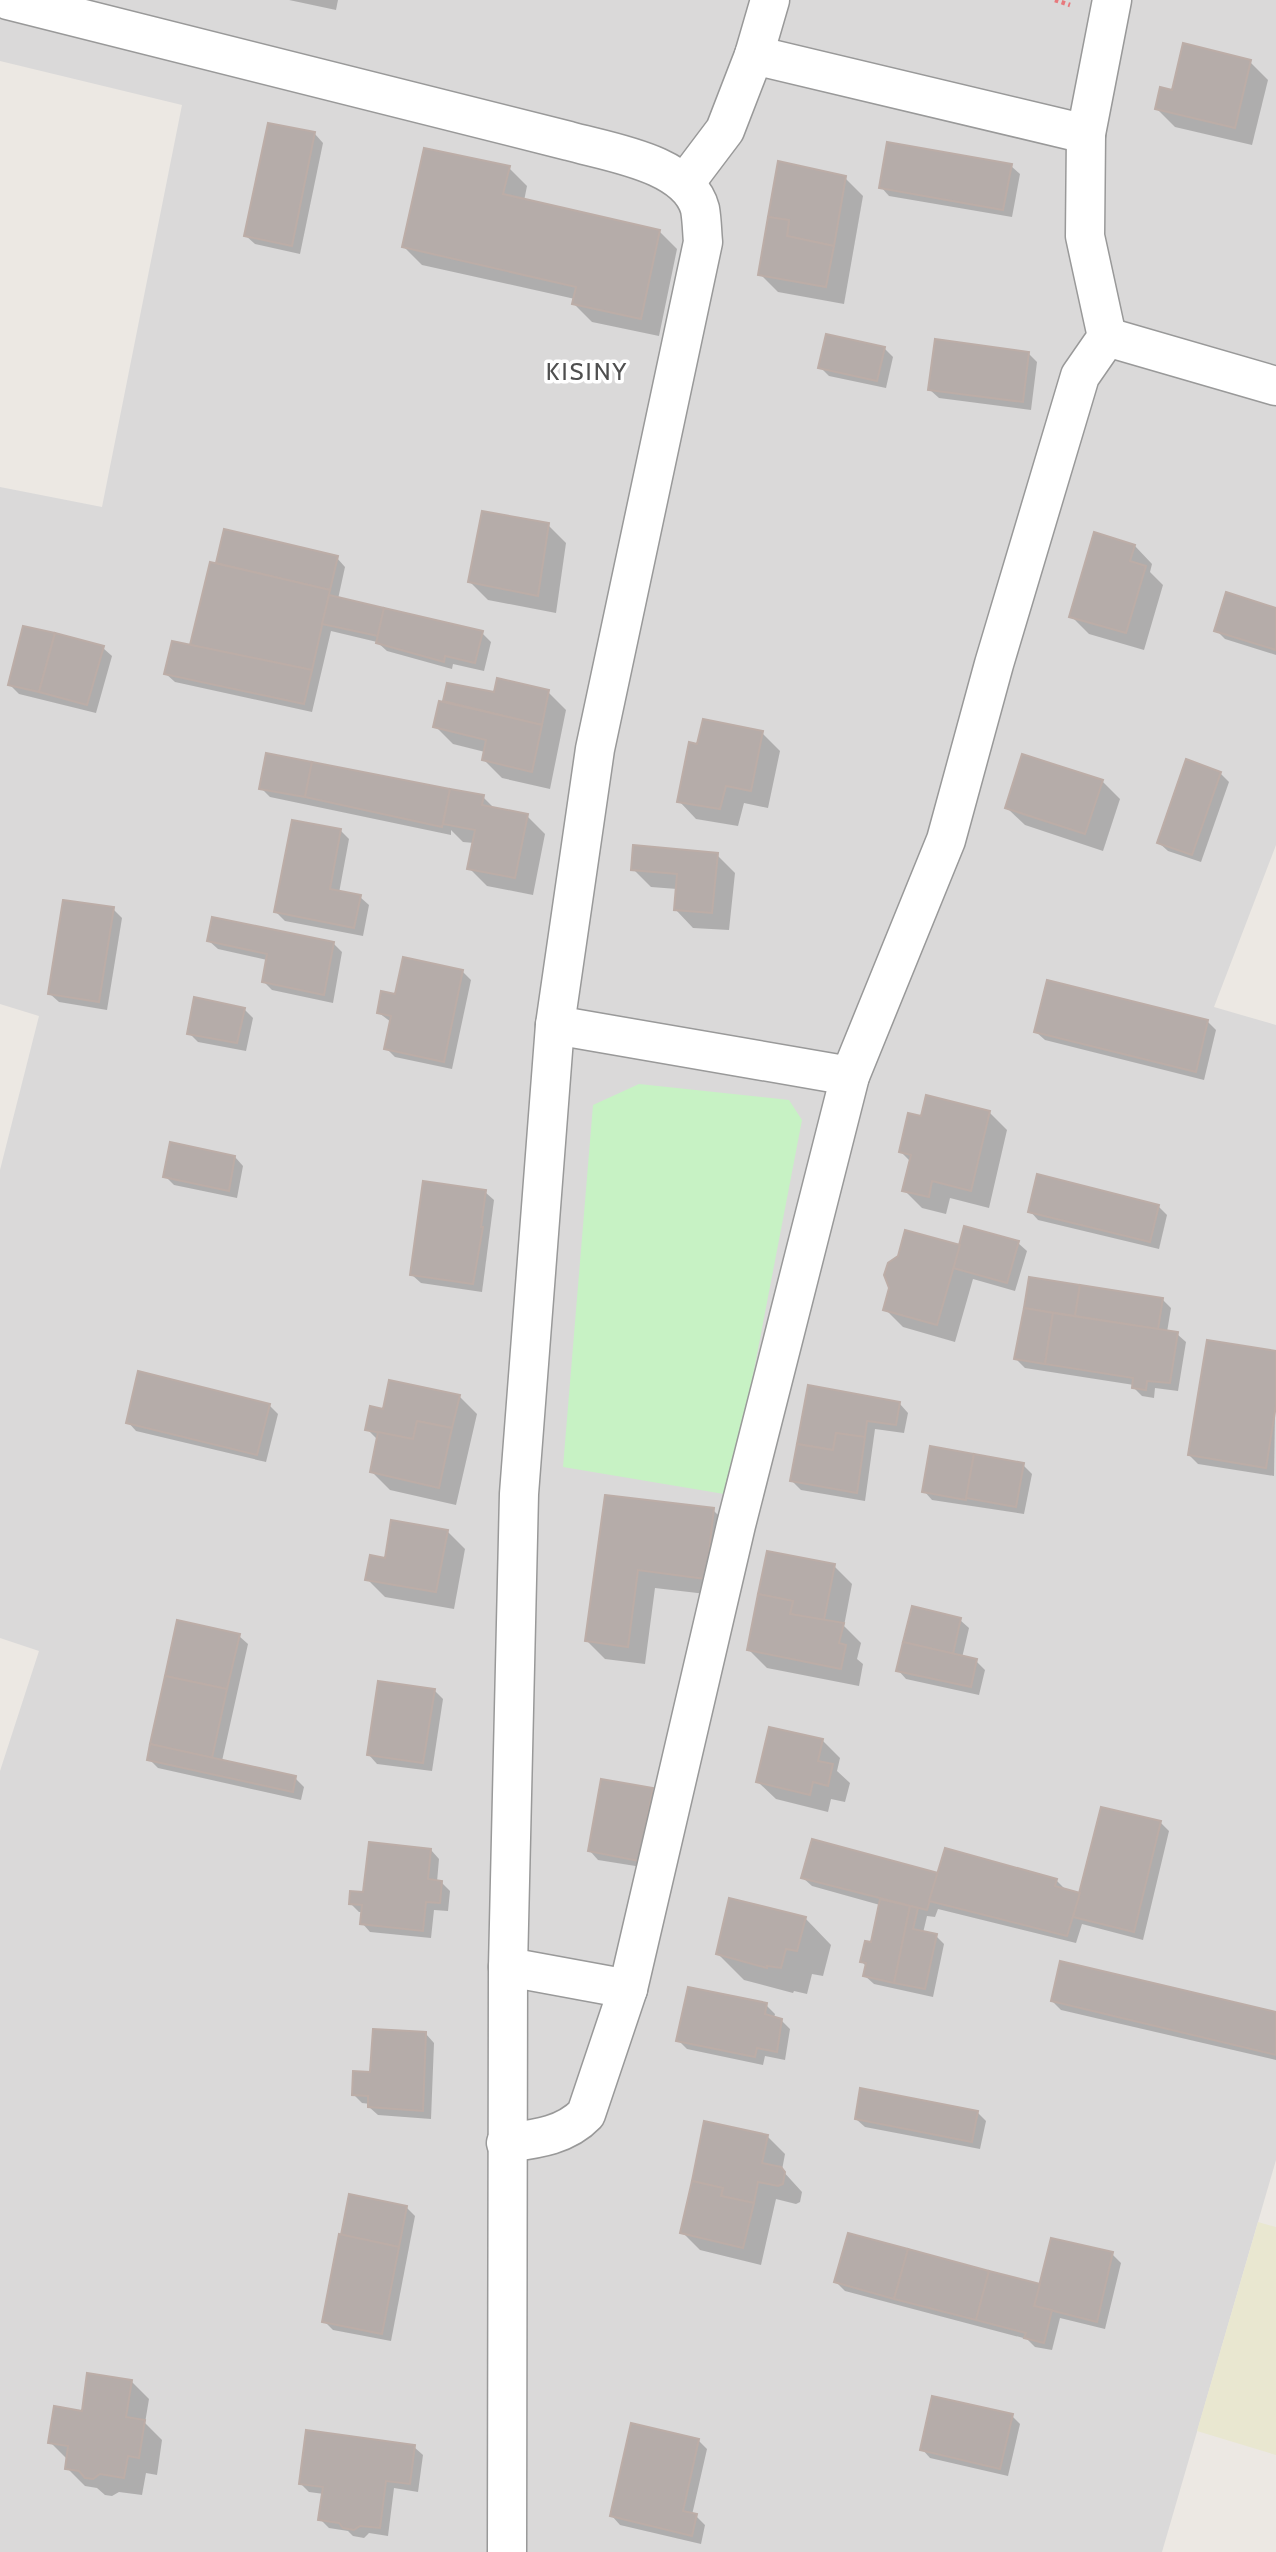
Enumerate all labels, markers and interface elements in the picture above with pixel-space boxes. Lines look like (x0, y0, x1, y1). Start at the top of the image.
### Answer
district label: KISINY (546, 357, 628, 386)

